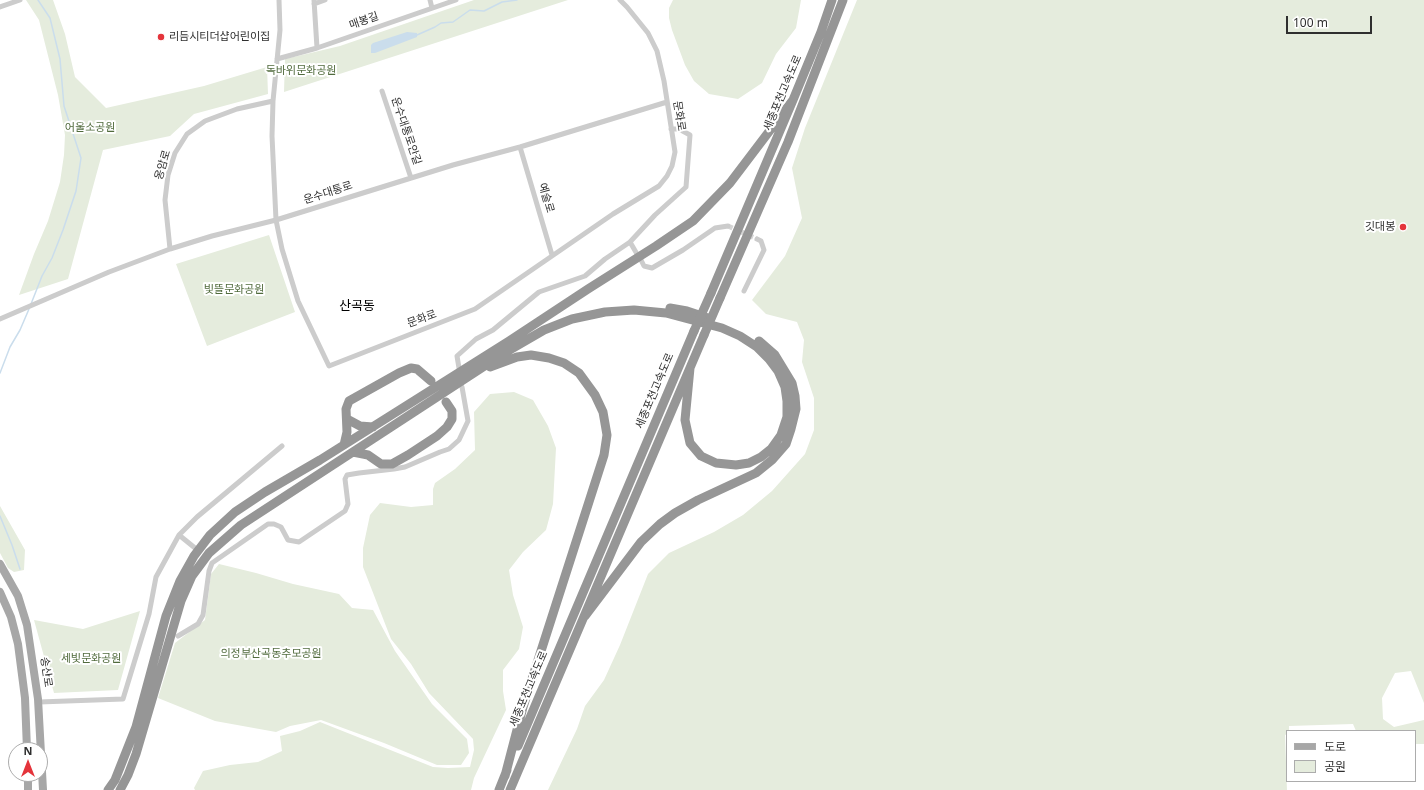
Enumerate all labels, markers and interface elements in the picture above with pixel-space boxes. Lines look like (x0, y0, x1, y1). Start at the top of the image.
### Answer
scale bar (1288, 8, 1374, 34)
street label: 매봉길 (347, 10, 381, 32)
text: 100 m (1293, 14, 1328, 31)
place label: 리듬시티더샵어린이집 (169, 30, 270, 44)
marker: 리듬시티더샵어린이집 (156, 32, 166, 42)
street label: 세종포천고속도로 (761, 53, 805, 133)
park label: 독바위문화공원 (266, 64, 336, 78)
street label: 운수대통로안길 (388, 95, 424, 167)
street label: 문화로 (670, 100, 688, 132)
park label: 어울소공원 (65, 121, 115, 135)
street label: 옹암로 (152, 149, 174, 181)
street label: 운수대통로 (302, 179, 354, 207)
street label: 예술로 (535, 182, 557, 214)
place label: 깃대봉 (1365, 220, 1395, 234)
marker: 깃대봉 (1398, 222, 1408, 232)
park label: 빛뜰문화공원 (204, 283, 264, 297)
district label: 산곡동 (339, 298, 375, 314)
street label: 문화로 (405, 308, 439, 330)
street label: 세종포천고속도로 (633, 351, 677, 431)
park label: 의정부산곡동추모공원 (220, 647, 322, 661)
street label: 세종포천고속도로 (507, 649, 551, 729)
park label: 세빛문화공원 (61, 652, 121, 666)
street label: 송산로 (37, 656, 55, 688)
legend (1286, 730, 1416, 782)
text: 도로 (1324, 738, 1346, 755)
north arrow (8, 742, 48, 782)
text: N (24, 743, 32, 758)
text: 공원 (1324, 758, 1346, 775)

